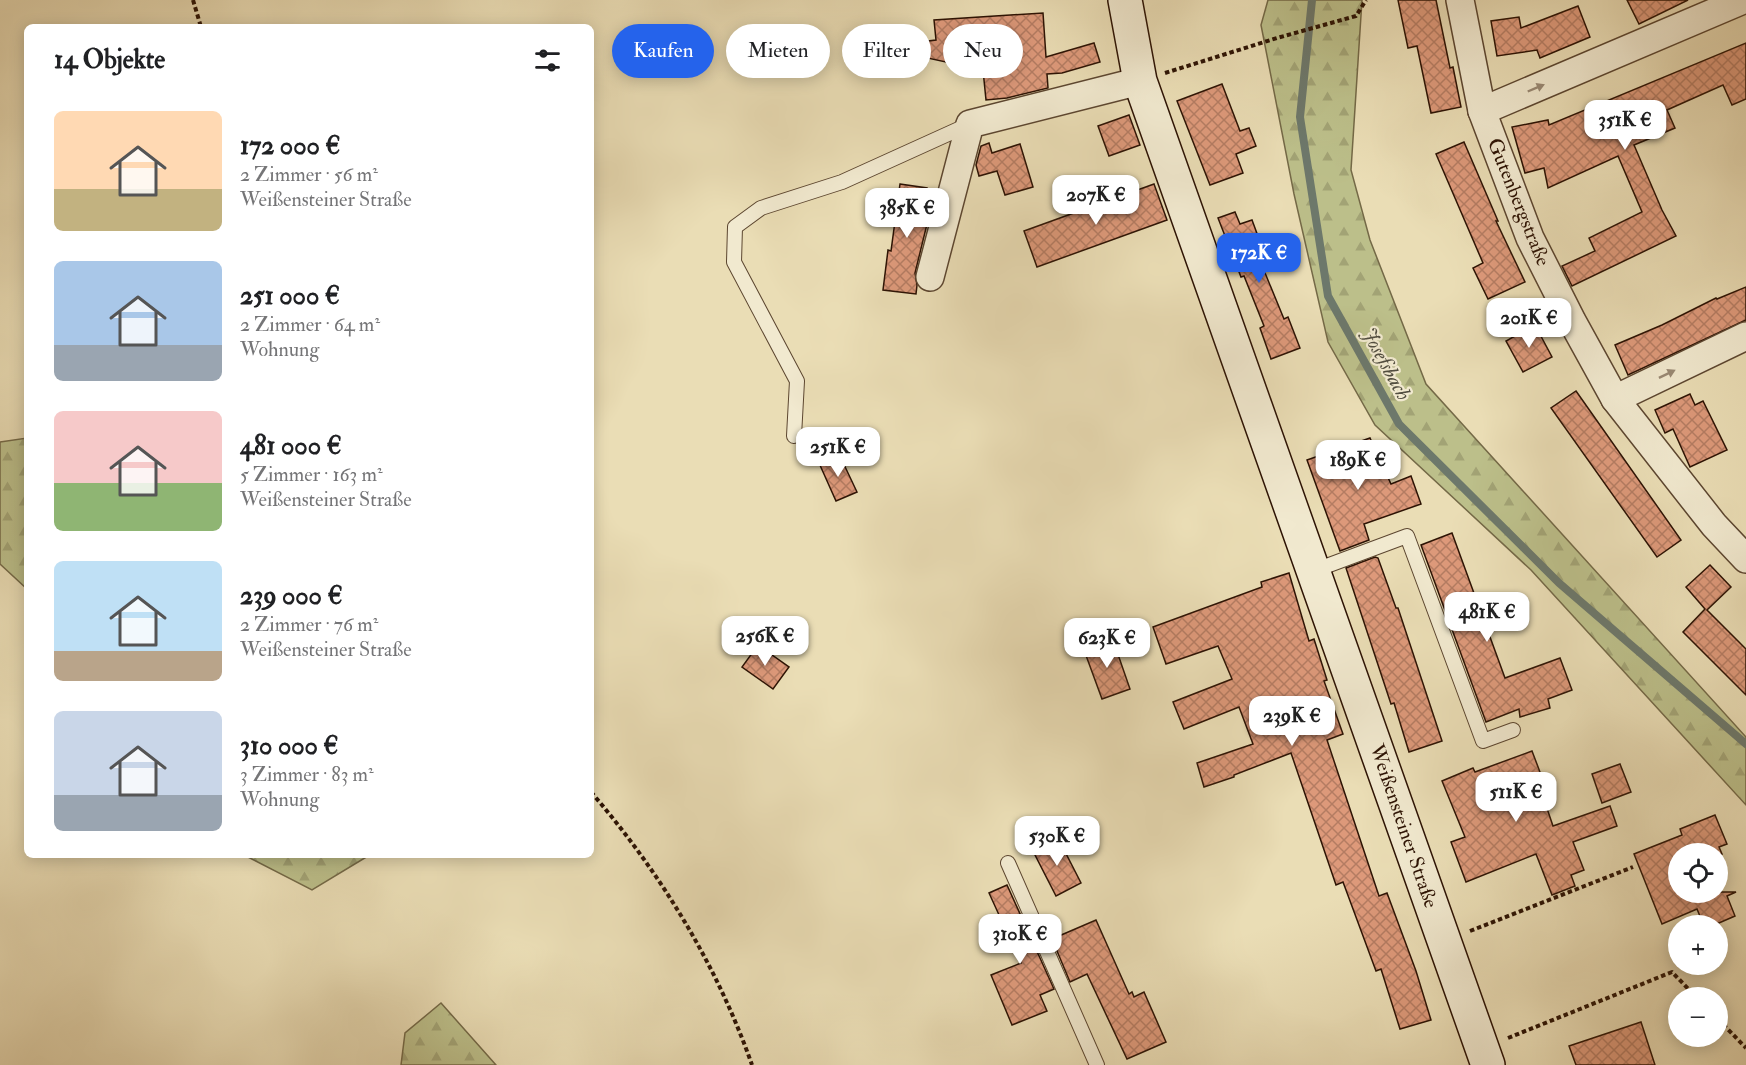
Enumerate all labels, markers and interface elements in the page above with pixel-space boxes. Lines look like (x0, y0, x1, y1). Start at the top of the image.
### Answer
chip: Kaufen (612, 24, 714, 78)
chip: Mieten (726, 24, 830, 78)
chip: Filter (842, 24, 931, 78)
chip: Neu (943, 24, 1023, 78)
text: 14 Objekte (54, 44, 165, 76)
icon: filters (531, 44, 564, 77)
one-way arrow (1527, 83, 1545, 92)
pin: 351K € (1576, 100, 1674, 151)
text: 351K € (1598, 107, 1652, 132)
text: 172 000 € (240, 130, 341, 162)
street label: Gutenbergstraße (1482, 134, 1556, 270)
icon: home (102, 135, 174, 207)
text: 2 Zimmer · 56 m² (240, 162, 378, 187)
pin: 207K € (1047, 175, 1145, 226)
text: 207K € (1066, 182, 1126, 207)
text: Weißensteiner Straße (240, 187, 411, 212)
pin: 385K € (858, 188, 956, 239)
text: 385K € (879, 195, 935, 220)
pin: 172K € (1210, 233, 1308, 284)
text: 172K € (1231, 240, 1287, 265)
text: 251 000 € (240, 280, 340, 312)
icon: home (102, 285, 174, 357)
pin: 201K € (1480, 298, 1578, 349)
text: 201K € (1500, 305, 1558, 330)
text: 2 Zimmer · 64 m² (240, 312, 380, 337)
water label: Josefsbach (1355, 323, 1417, 405)
text: Wohnung (240, 337, 319, 362)
one-way arrow (1659, 369, 1676, 378)
pin: 251K € (789, 427, 887, 478)
text: 481 000 € (240, 430, 342, 462)
text: 251K € (810, 434, 866, 459)
icon: home (102, 435, 174, 507)
pin: 189K € (1309, 440, 1407, 491)
text: 189K € (1330, 447, 1386, 472)
text: 5 Zimmer · 163 m² (240, 462, 383, 487)
text: Weißensteiner Straße (240, 487, 411, 512)
text: 239 000 € (240, 580, 343, 612)
icon: home (102, 585, 174, 657)
pin: 481K € (1438, 592, 1536, 643)
text: 481K € (1458, 599, 1516, 624)
text: 2 Zimmer · 76 m² (240, 612, 378, 637)
pin: 256K € (716, 616, 814, 667)
pin: 623K € (1058, 618, 1156, 669)
text: 256K € (736, 623, 794, 648)
text: 623K € (1078, 625, 1136, 650)
text: Weißensteiner Straße (240, 637, 411, 662)
pin: 239K € (1243, 696, 1341, 747)
text: 239K € (1263, 703, 1321, 728)
text: 310 000 € (240, 730, 339, 762)
icon: home (102, 735, 174, 807)
street label: Weißensteiner Straße (1364, 740, 1444, 911)
text: 3 Zimmer · 83 m² (240, 762, 374, 787)
pin: 511K € (1467, 772, 1565, 823)
text: 511K € (1490, 779, 1542, 804)
text: Wohnung (240, 787, 319, 812)
pin: 530K € (1008, 816, 1106, 867)
text: 530K € (1029, 823, 1085, 848)
map controls (1668, 843, 1728, 1047)
button: locate (1668, 843, 1728, 903)
pin: 310K € (971, 914, 1069, 965)
button: + (1668, 915, 1728, 975)
text: 310K € (993, 921, 1047, 946)
button: − (1668, 987, 1728, 1047)

